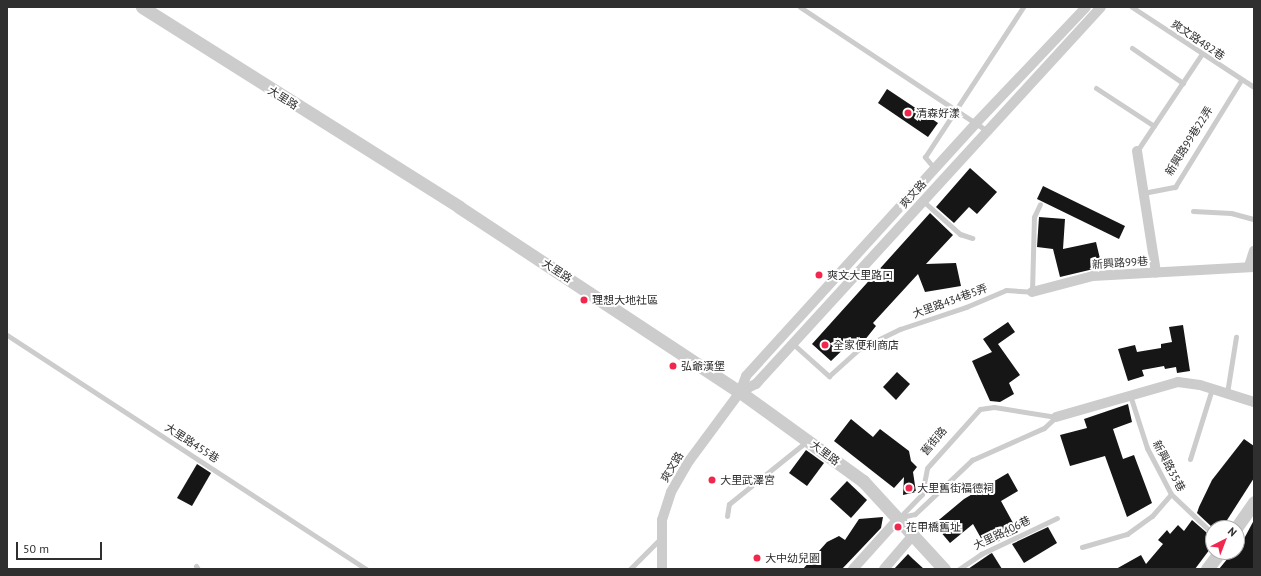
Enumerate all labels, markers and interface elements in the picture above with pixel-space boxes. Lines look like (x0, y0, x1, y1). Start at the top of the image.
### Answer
street label: 爽文路482巷 (1169, 17, 1227, 63)
street label: 大里路 (266, 84, 300, 112)
street label: 新興路99巷22弄 (1162, 104, 1216, 178)
place label: 清森好漾 (916, 106, 960, 120)
marker: 清森好漾 (903, 108, 913, 118)
street label: 爽文路 (897, 177, 929, 211)
street label: 新興路99巷 (1092, 254, 1148, 272)
street label: 大里路 (540, 256, 574, 286)
place label: 爽文大里路口 (827, 268, 893, 282)
marker: 爽文大里路口 (814, 270, 824, 280)
street label: 大里路434巷5弄 (911, 281, 989, 321)
place label: 理想大地社區 (592, 293, 658, 307)
marker: 理想大地社區 (579, 295, 589, 305)
place label: 全家便利商店 (833, 338, 899, 352)
marker: 全家便利商店 (820, 340, 830, 350)
place label: 弘爺漢堡 (681, 359, 725, 373)
marker: 弘爺漢堡 (668, 361, 678, 371)
street label: 大里路455巷 (162, 421, 222, 465)
street label: 舊街路 (918, 424, 950, 458)
street label: 大里路 (808, 438, 842, 468)
street label: 新興路35巷 (1150, 438, 1188, 494)
street label: 爽文路 (658, 449, 686, 485)
place label: 大里武澤宮 (720, 473, 775, 487)
marker: 大里武澤宮 (707, 475, 717, 485)
place label: 大里舊街福德祠 (917, 481, 994, 495)
marker: 大里舊街福德祠 (904, 483, 914, 493)
street label: 大里路406巷 (971, 513, 1033, 553)
place label: 花甲橋舊址 (906, 520, 961, 534)
north arrow (1205, 520, 1245, 560)
marker: 花甲橋舊址 (893, 522, 903, 532)
text: N (1225, 524, 1240, 539)
scale bar (18, 534, 104, 560)
text: 50 m (23, 541, 49, 556)
place label: 大中幼兒園 (765, 551, 820, 565)
marker: 大中幼兒園 (752, 553, 762, 563)

